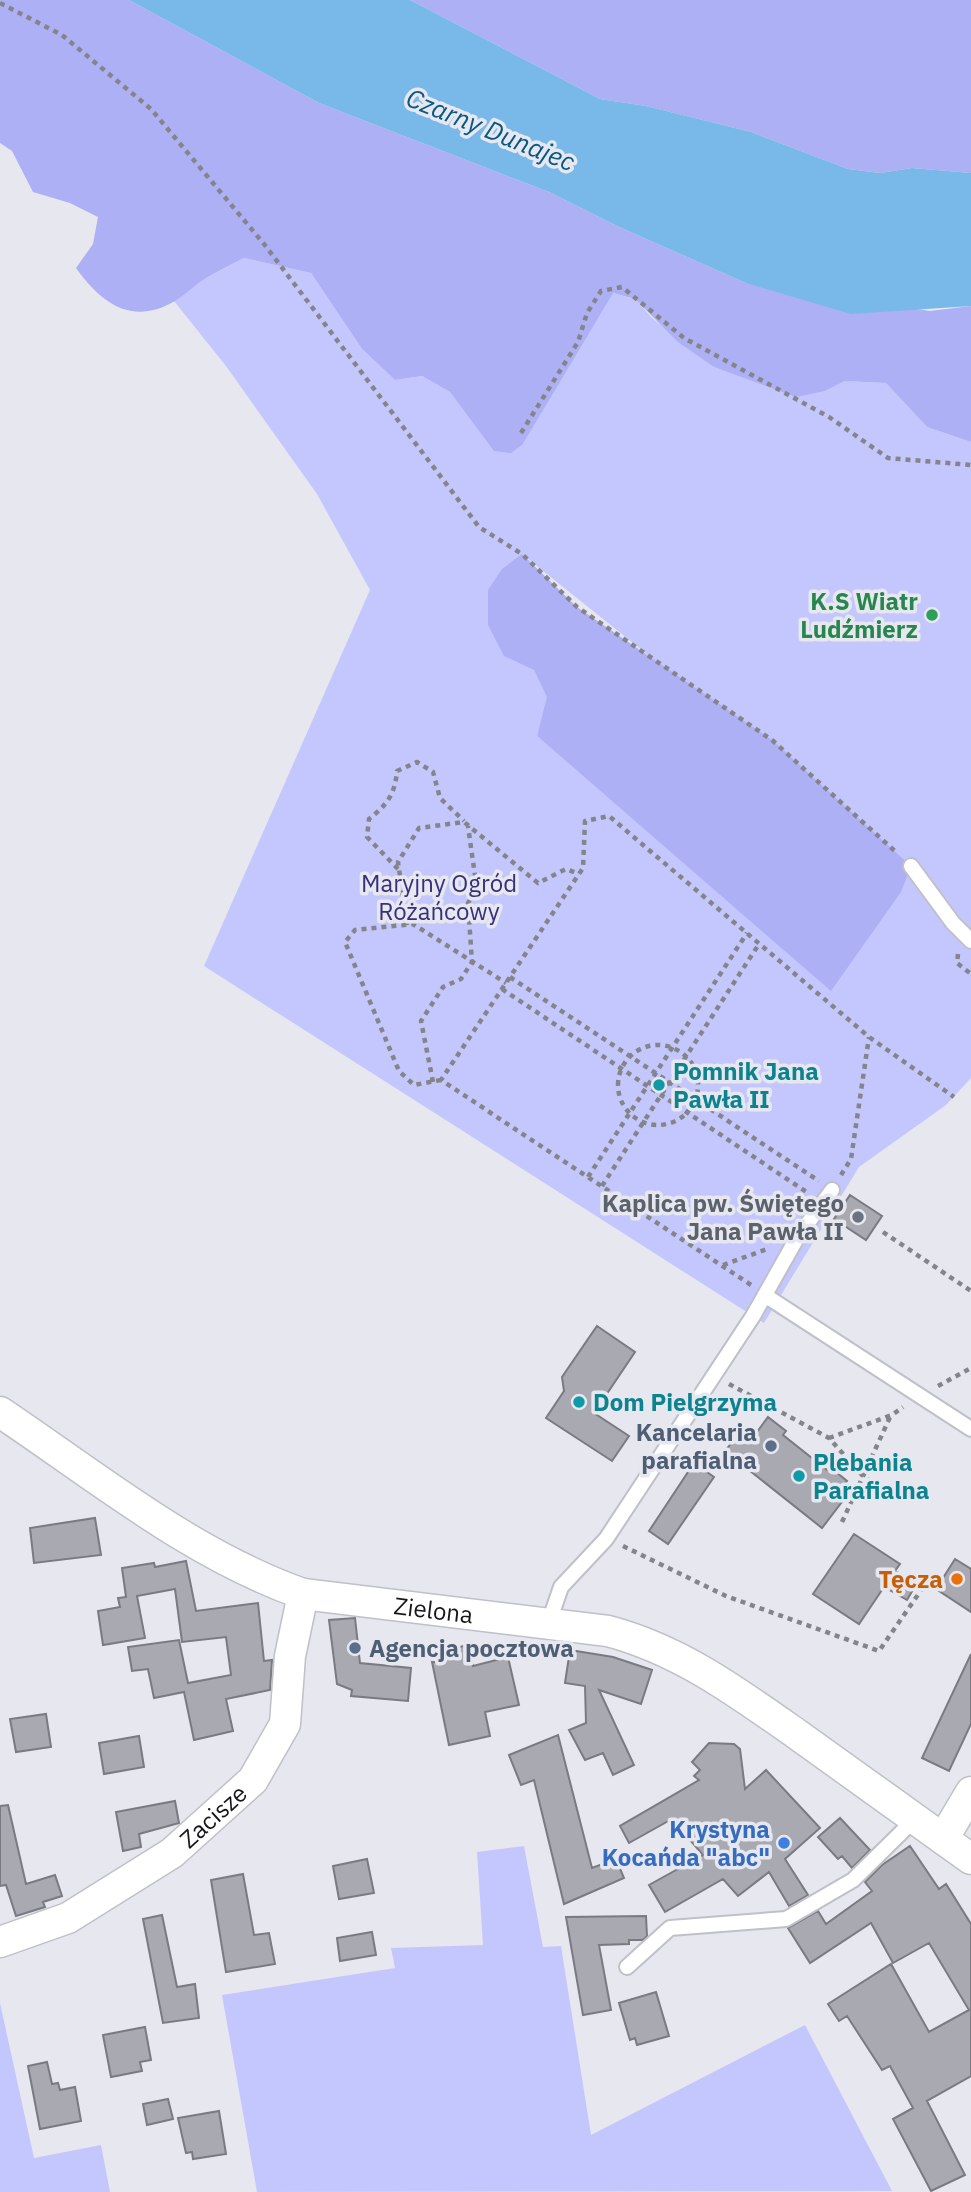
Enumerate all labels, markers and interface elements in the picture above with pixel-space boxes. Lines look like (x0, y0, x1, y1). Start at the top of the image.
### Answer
water label: Czarny Dunajec (402, 80, 581, 178)
place label: K.S Wiatr Ludźmierz (800, 585, 918, 645)
marker: K.S Wiatr Ludźmierz (924, 607, 940, 623)
park label: Maryjny Ogród Różańcowy (361, 867, 517, 927)
place label: Pomnik Jana Pawła II (673, 1055, 819, 1115)
marker: Pomnik Jana Pawła II (651, 1077, 667, 1093)
place label: Kaplica pw. Świętego Jana Pawła II (602, 1187, 844, 1247)
marker: Kaplica pw. Świętego Jana Pawła II (850, 1209, 866, 1225)
place label: Dom Pielgrzyma (593, 1386, 777, 1418)
marker: Dom Pielgrzyma (571, 1394, 587, 1410)
place label: Kancelaria parafialna (636, 1416, 757, 1476)
marker: Kancelaria parafialna (763, 1438, 779, 1454)
place label: Plebania Parafialna (813, 1446, 929, 1506)
marker: Plebania Parafialna (791, 1468, 807, 1484)
place label: Tęcza (879, 1563, 943, 1595)
marker: Tęcza (949, 1571, 965, 1587)
street label: Zielona (392, 1589, 475, 1631)
place label: Agencja pocztowa (369, 1632, 574, 1664)
marker: Agencja pocztowa (347, 1640, 363, 1656)
street label: Zacisze (172, 1777, 254, 1855)
place label: Krystyna Kocańda "abc" (602, 1813, 770, 1873)
marker: Krystyna Kocańda "abc" (776, 1835, 792, 1851)

